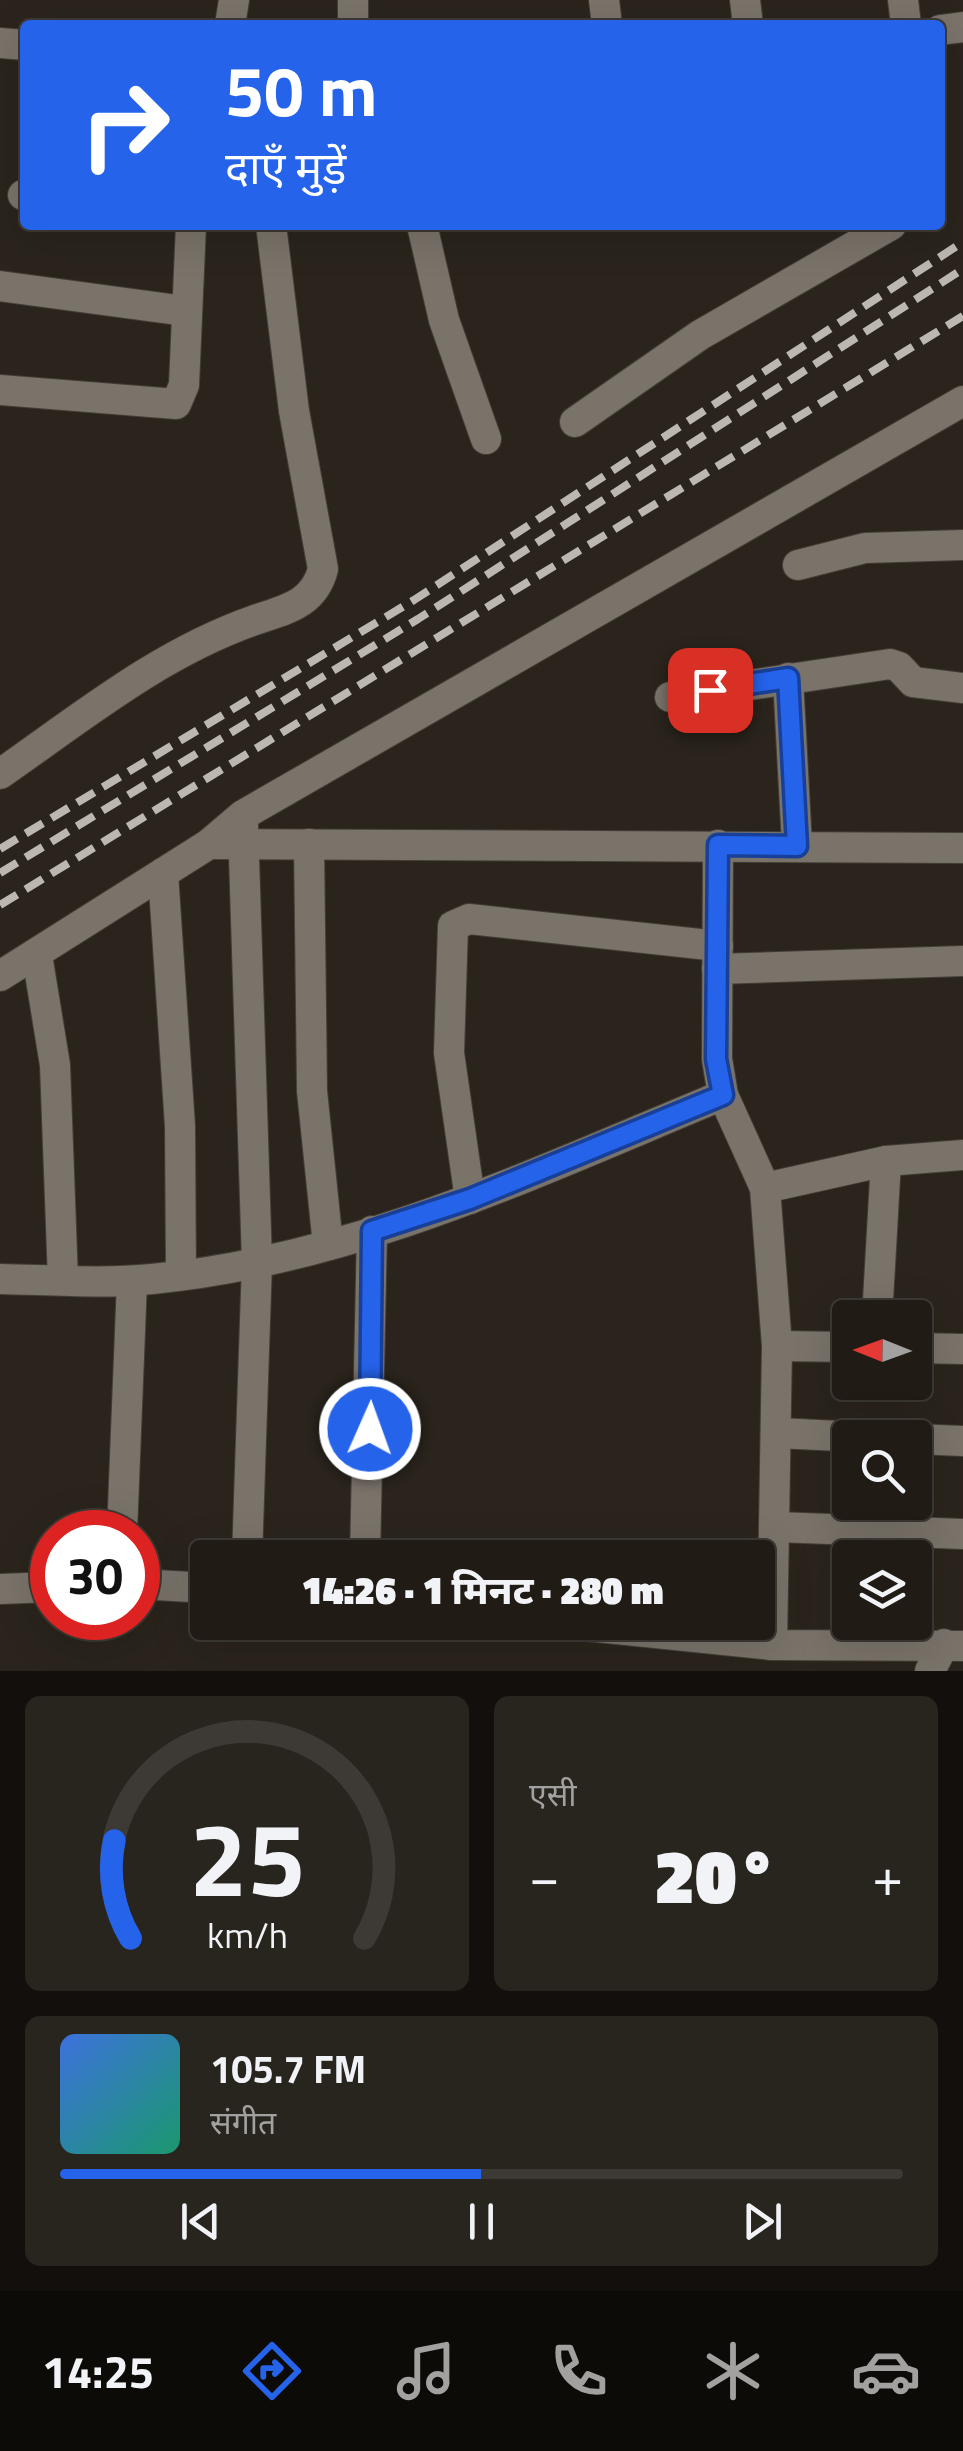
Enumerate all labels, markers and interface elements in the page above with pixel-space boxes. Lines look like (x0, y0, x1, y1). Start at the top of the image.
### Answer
text: 50 m (225, 37, 378, 143)
icon: right (60, 60, 190, 190)
text: दाएँ मुड़ें (225, 133, 346, 201)
pin (668, 648, 753, 733)
icon: arrive (683, 663, 738, 718)
north arrow (832, 1300, 932, 1400)
map controls (832, 1300, 932, 1640)
position arrow (318, 1377, 422, 1481)
button: search (832, 1420, 932, 1520)
speed limit sign: 30 (30, 1510, 160, 1640)
button: layers (832, 1540, 932, 1640)
text: 14:26 · 1 मिनट · 280 m (302, 1561, 663, 1619)
text: एसी (529, 1770, 577, 1818)
text: 25 (189, 1778, 305, 1936)
text: 20° (654, 1818, 778, 1932)
text: − (529, 1834, 560, 1917)
text: + (872, 1834, 903, 1917)
text: km/h (207, 1907, 287, 1962)
text: 105.7 FM (210, 2040, 366, 2098)
text: संगीत (210, 2098, 276, 2146)
icon: previous (173, 2194, 228, 2249)
icon: pause (454, 2194, 509, 2249)
icon: next (735, 2194, 790, 2249)
icon: directions (237, 2336, 307, 2406)
icon: music (391, 2336, 461, 2406)
icon: phone (544, 2336, 614, 2406)
icon: climate (698, 2336, 768, 2406)
icon: car (851, 2336, 921, 2406)
text: 14:25 (42, 2337, 154, 2405)

